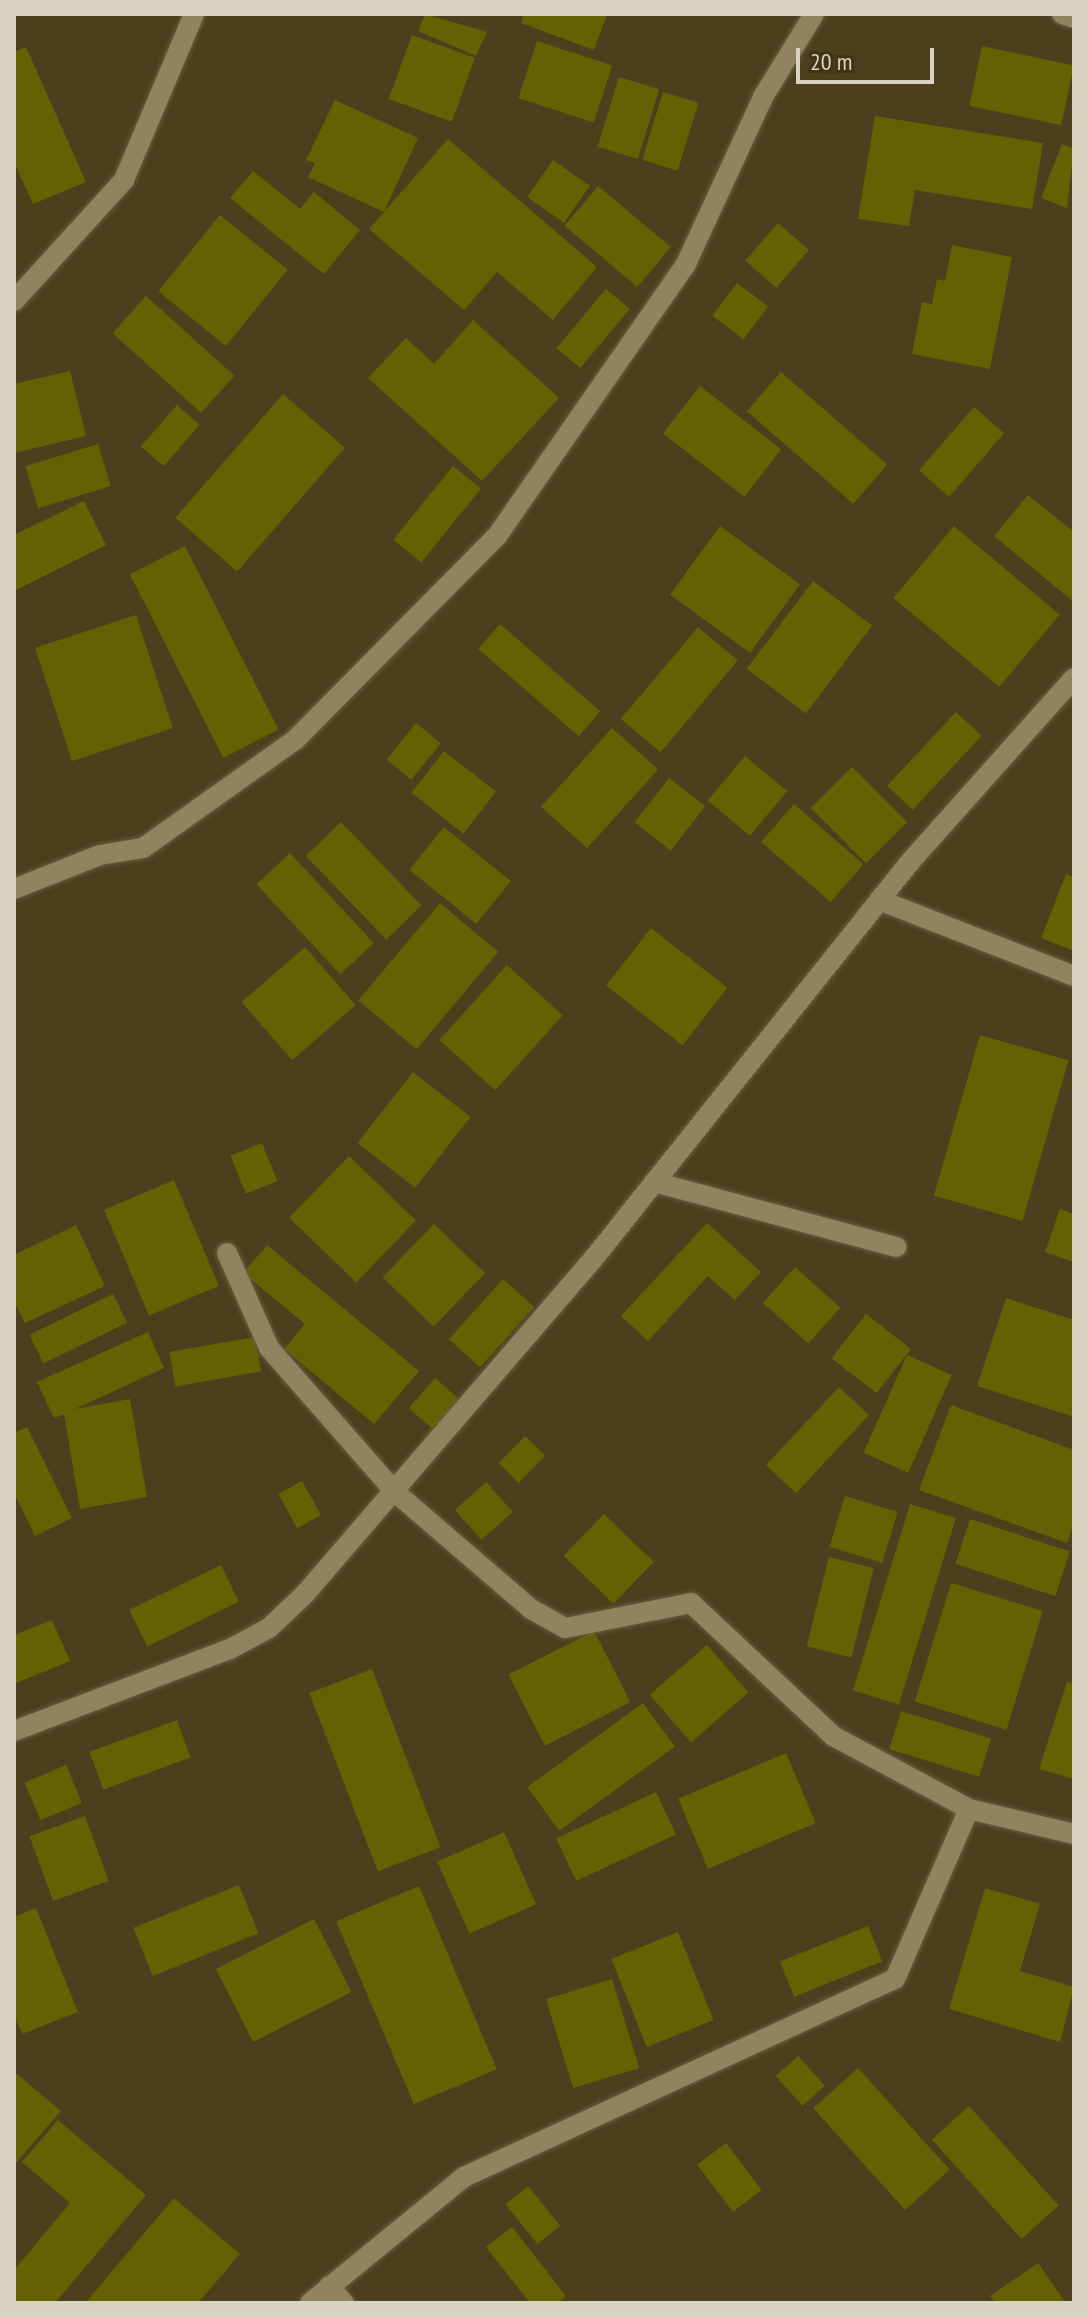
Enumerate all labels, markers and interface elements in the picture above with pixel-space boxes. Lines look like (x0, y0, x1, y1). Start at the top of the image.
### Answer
scale bar (800, 32, 938, 82)
text: 20 m (810, 46, 852, 77)

